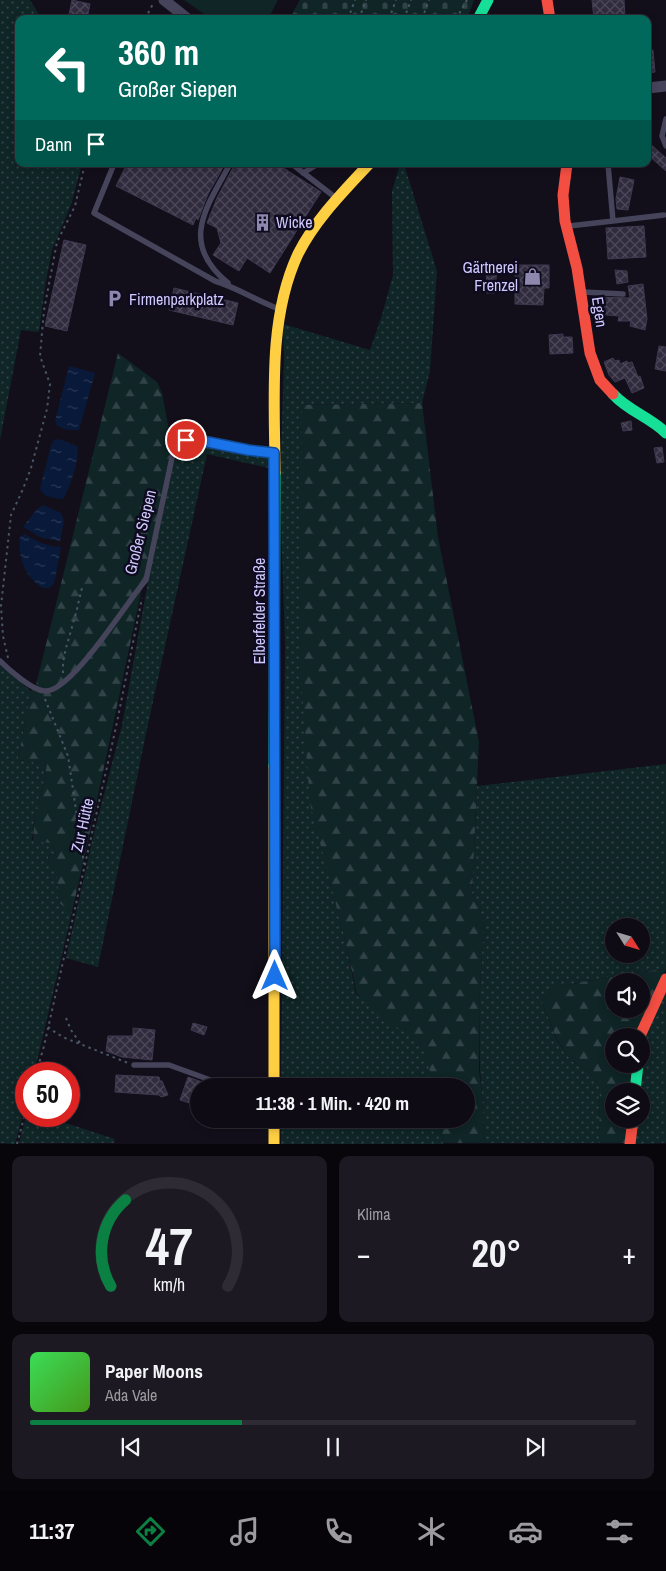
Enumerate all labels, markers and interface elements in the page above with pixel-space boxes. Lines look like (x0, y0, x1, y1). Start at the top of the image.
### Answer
text: 360 m (118, 29, 199, 76)
icon: left (35, 35, 100, 100)
text: Großer Siepen (118, 74, 237, 104)
icon: arrive (82, 130, 110, 158)
text: Dann (35, 131, 72, 157)
place label: Wicke (276, 211, 312, 233)
building icon: Wicke (252, 212, 272, 232)
place label: Gärtnerei Frenzel (463, 256, 518, 296)
shop icon: Gärtnerei Frenzel (522, 266, 542, 286)
place label: Firmenparkplatz (129, 288, 224, 310)
parking icon: Firmenparkplatz (105, 289, 125, 309)
street label: Egen (587, 295, 613, 329)
pin (165, 419, 207, 461)
icon: arrive (172, 426, 200, 454)
street label: Großer Siepen (119, 487, 161, 577)
street label: Elberfelder Straße (248, 558, 270, 664)
street label: Zur Hütte (65, 796, 99, 854)
north arrow (605, 918, 650, 962)
map controls (605, 918, 650, 1128)
position arrow (248, 949, 300, 1001)
button: sound (605, 973, 650, 1018)
button: search (605, 1028, 650, 1073)
speed limit sign: 50 (15, 1062, 80, 1127)
button: layers (605, 1083, 650, 1128)
text: 11:38 · 1 Min. · 420 m (256, 1090, 409, 1116)
text: Klima (357, 1203, 391, 1225)
text: 47 (146, 1211, 193, 1281)
text: 20° (472, 1228, 521, 1279)
text: − (357, 1235, 370, 1273)
text: + (623, 1235, 636, 1273)
text: km/h (154, 1273, 185, 1297)
text: Paper Moons (105, 1358, 203, 1384)
text: Ada Vale (105, 1384, 157, 1406)
icon: previous (117, 1433, 145, 1461)
icon: pause (319, 1433, 347, 1461)
icon: next (521, 1433, 549, 1461)
icon: directions (133, 1514, 168, 1549)
icon: music (227, 1514, 262, 1549)
icon: phone (321, 1514, 356, 1549)
icon: climate (414, 1514, 449, 1549)
icon: car (508, 1514, 543, 1549)
icon: filters (602, 1514, 637, 1549)
text: 11:37 (29, 1516, 75, 1546)

